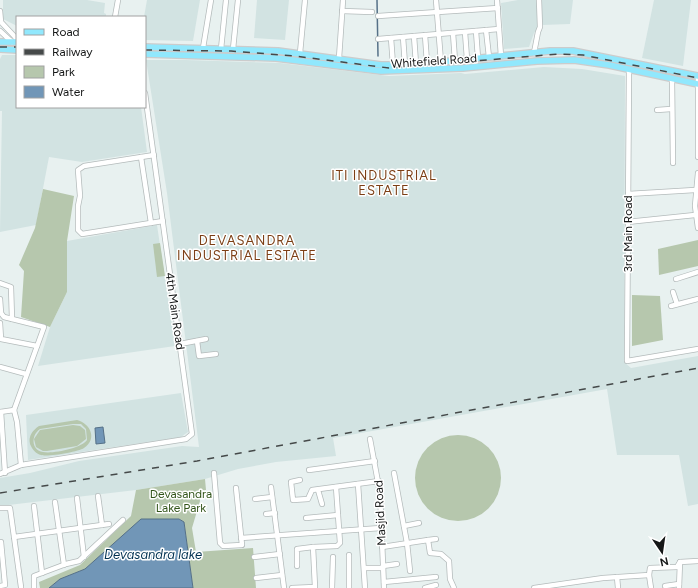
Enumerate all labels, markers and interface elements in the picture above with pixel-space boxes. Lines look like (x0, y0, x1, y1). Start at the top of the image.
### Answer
legend (16, 16, 146, 108)
text: Road (52, 25, 80, 39)
text: Railway (52, 45, 93, 59)
street label: Whitefield Road (391, 51, 477, 71)
text: Park (52, 65, 75, 79)
text: Water (52, 85, 84, 99)
district label: ITI INDUSTRIAL ESTATE (331, 168, 437, 198)
street label: 3rd Main Road (621, 196, 635, 272)
district label: DEVASANDRA INDUSTRIAL ESTATE (177, 233, 317, 263)
street label: 4th Main Road (163, 271, 187, 351)
street label: Masjid Road (371, 480, 389, 546)
park label: Devasandra Lake Park (150, 487, 212, 515)
north arrow (642, 532, 682, 572)
water label: Devasandra lake (104, 547, 202, 562)
text: N (659, 554, 670, 569)

